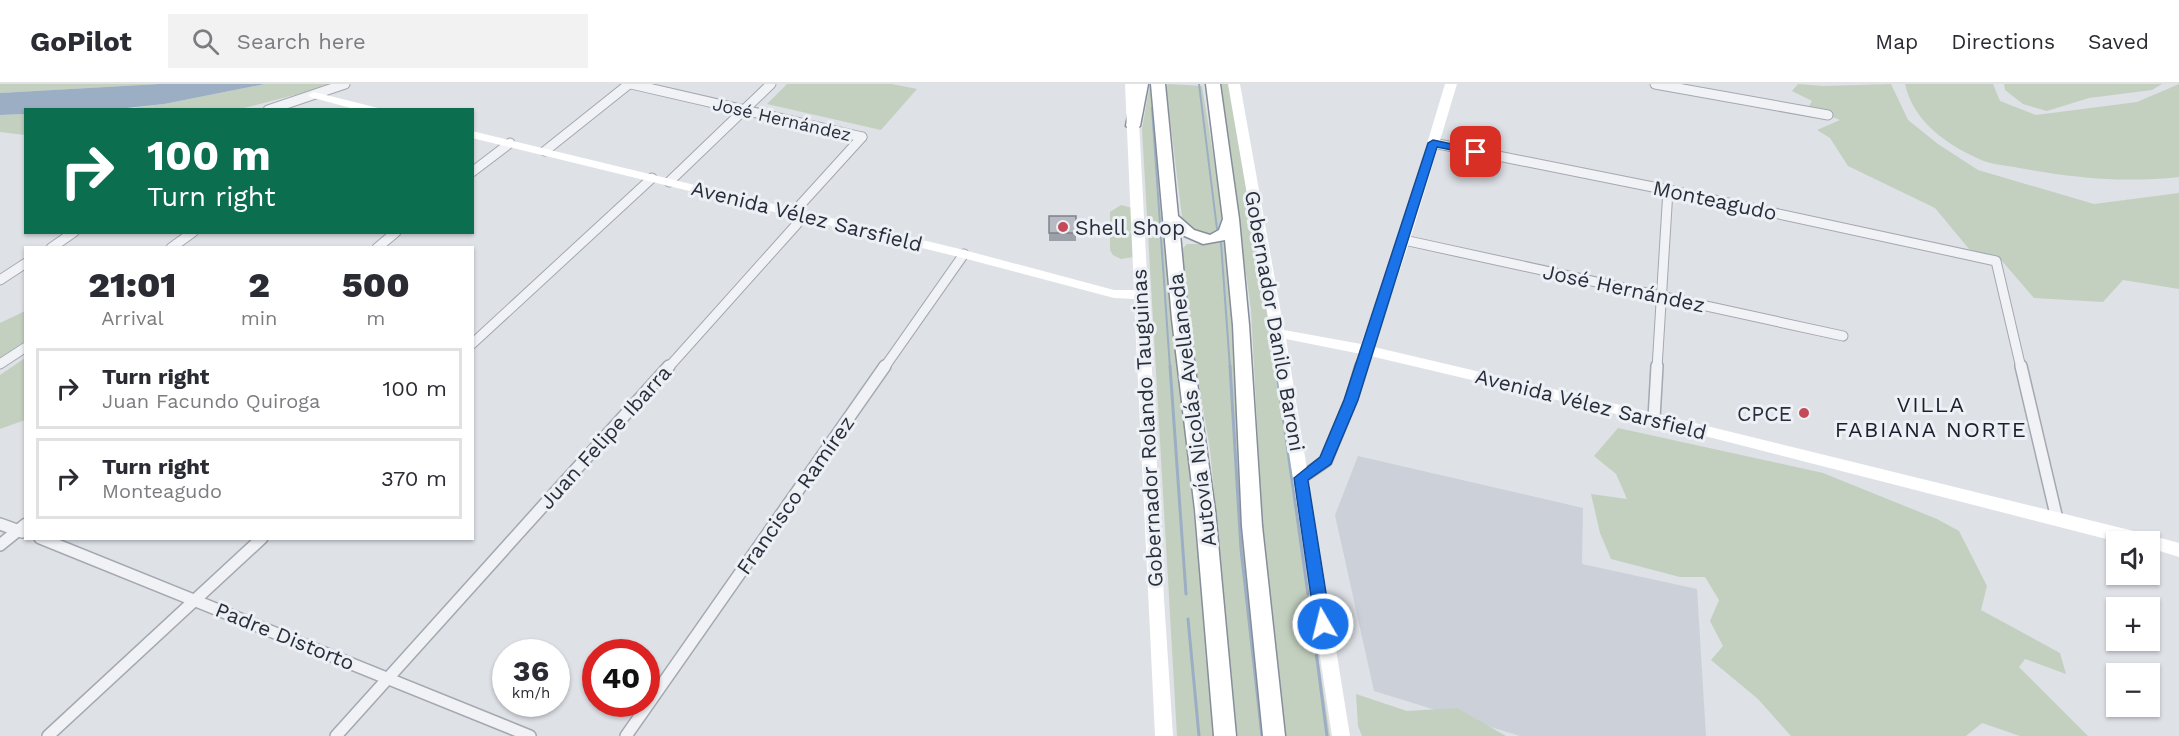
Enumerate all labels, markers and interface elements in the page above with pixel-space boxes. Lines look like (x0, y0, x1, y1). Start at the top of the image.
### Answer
search box (168, 14, 588, 68)
text: GoPilot (30, 25, 132, 58)
icon: search (189, 25, 222, 58)
text: Search here (237, 29, 366, 54)
text: Map (1875, 29, 1918, 54)
text: Directions (1951, 29, 2055, 54)
text: Saved (2088, 29, 2149, 54)
street label: José Hernández (711, 93, 853, 145)
pin (1450, 126, 1501, 177)
text: 100 m (147, 131, 271, 180)
icon: right (48, 132, 126, 210)
icon: arrive (1459, 135, 1492, 168)
street label: Avenida Vélez Sarsfield (689, 175, 925, 257)
street label: Monteagudo (1651, 175, 1779, 225)
text: Turn right (147, 181, 276, 213)
street label: Gobernador Danilo Baroni (1240, 189, 1310, 453)
place label: Shell Shop (1075, 215, 1185, 240)
marker: Shell Shop (1056, 220, 1070, 234)
street label: José Hernández (1541, 259, 1707, 317)
text: 21:01 (88, 264, 176, 306)
text: 2 (248, 264, 270, 306)
text: 500 (342, 264, 410, 306)
street label: Gobernador Rolando Tauguinas (1126, 268, 1168, 588)
street label: Autovía Nicolás Avellaneda (1163, 272, 1221, 548)
text: Arrival (101, 306, 164, 330)
text: min (241, 306, 278, 330)
text: m (366, 306, 385, 330)
street label: Juan Felipe Ibarra (534, 360, 676, 514)
street label: Avenida Vélez Sarsfield (1473, 363, 1709, 445)
text: Turn right (102, 364, 209, 389)
icon: right (51, 372, 84, 405)
text: 100 m (383, 376, 447, 401)
text: Juan Facundo Quiroga (102, 389, 320, 413)
district label: VILLA FABIANA NORTE (1835, 392, 2027, 442)
place label: CPCE (1737, 401, 1792, 426)
marker: CPCE (1797, 406, 1811, 420)
street label: Francisco Ramírez (731, 411, 859, 579)
text: Turn right (102, 454, 209, 479)
icon: right (51, 462, 84, 495)
text: 370 m (381, 466, 447, 491)
text: Monteagudo (102, 479, 222, 503)
map controls (2106, 531, 2160, 717)
button: sound (2106, 531, 2160, 585)
position arrow (1291, 592, 1355, 656)
street label: Padre Distorto (212, 597, 358, 675)
button: + (2106, 597, 2160, 651)
speed limit sign: 40 (582, 639, 660, 717)
text: 36 (513, 653, 549, 688)
button: − (2106, 663, 2160, 717)
text: km/h (512, 684, 550, 702)

